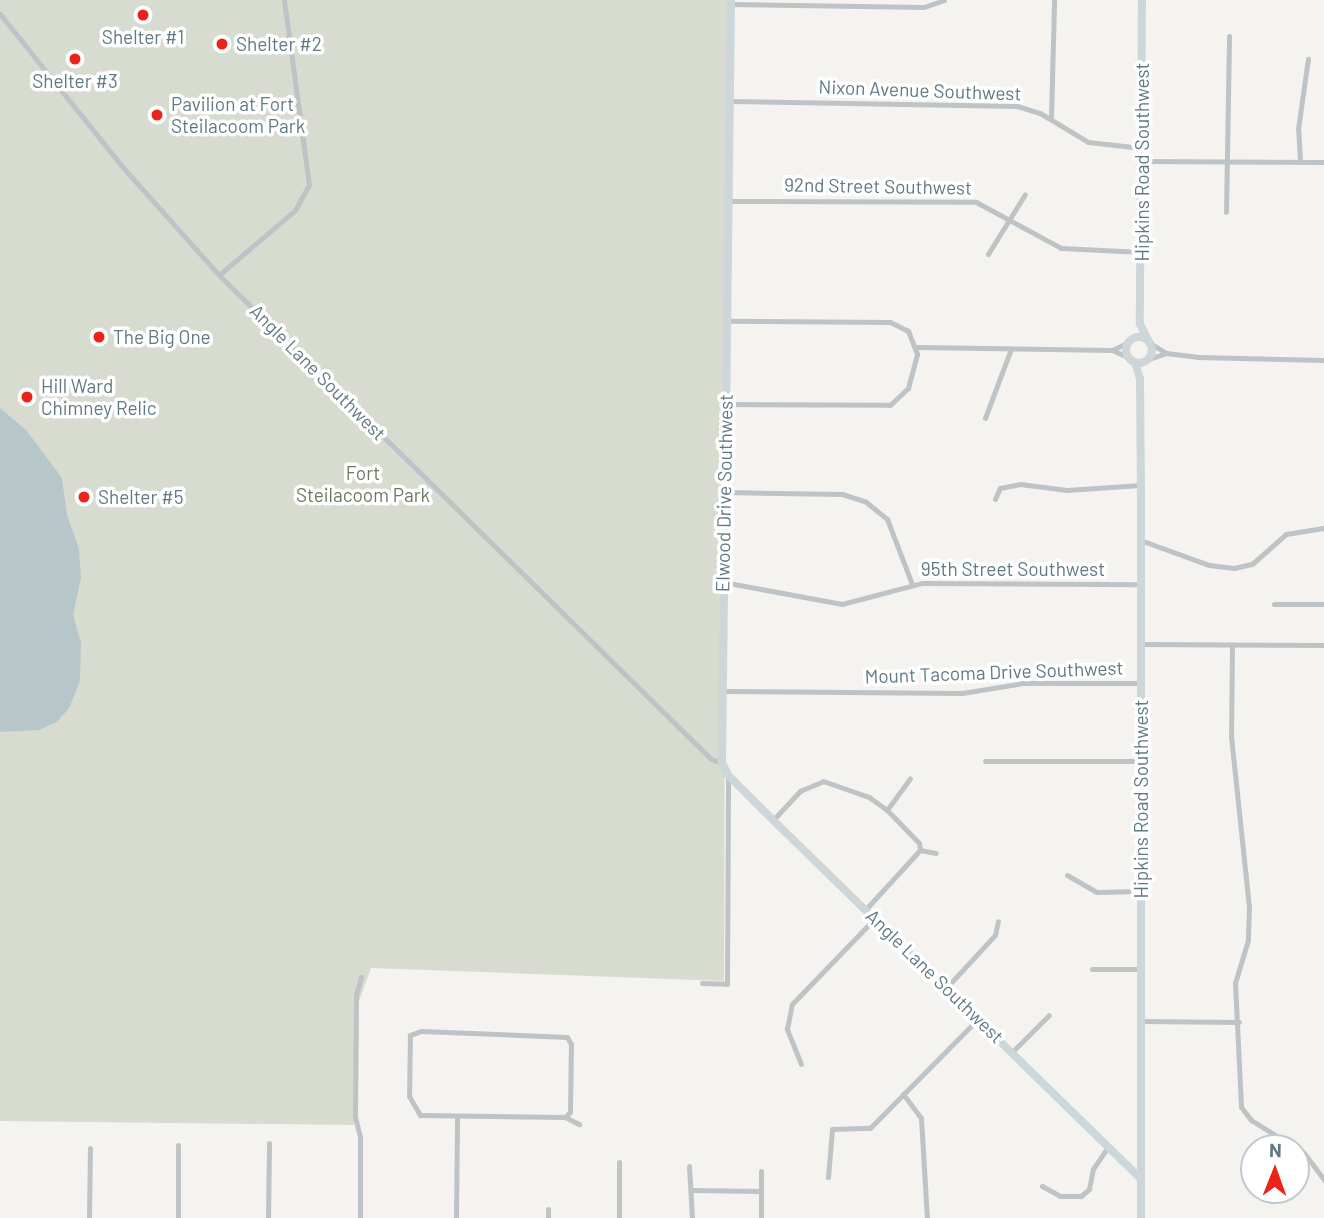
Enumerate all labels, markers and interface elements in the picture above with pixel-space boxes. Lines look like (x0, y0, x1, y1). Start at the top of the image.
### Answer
marker: Shelter #1 (135, 7, 151, 23)
place label: Shelter #1 (102, 26, 184, 48)
place label: Shelter #2 (236, 33, 322, 55)
marker: Shelter #2 (214, 36, 230, 52)
marker: Shelter #3 (67, 51, 83, 67)
street label: Hipkins Road Southwest (1131, 62, 1153, 262)
place label: Shelter #3 (32, 70, 118, 92)
street label: Nixon Avenue Southwest (818, 75, 1022, 105)
place label: Pavilion at Fort Steilacoom Park (171, 93, 305, 137)
marker: Pavilion at Fort Steilacoom Park (149, 107, 165, 123)
street label: 92nd Street Southwest (784, 173, 972, 199)
street label: Angle Lane Southwest (245, 299, 391, 445)
place label: The Big One (113, 326, 211, 348)
marker: The Big One (91, 329, 107, 345)
place label: Hill Ward Chimney Relic (41, 375, 157, 419)
marker: Hill Ward Chimney Relic (19, 389, 35, 405)
street label: Elwood Drive Southwest (711, 394, 737, 592)
park label: Fort Steilacoom Park (296, 462, 430, 506)
place label: Shelter #5 (98, 486, 183, 508)
marker: Shelter #5 (76, 489, 92, 505)
street label: 95th Street Southwest (921, 558, 1105, 580)
street label: Mount Tacoma Drive Southwest (864, 656, 1124, 688)
street label: Hipkins Road Southwest (1130, 699, 1152, 899)
street label: Angle Lane Southwest (861, 904, 1009, 1048)
north arrow (1240, 1134, 1310, 1204)
text: N (1269, 1138, 1282, 1161)

